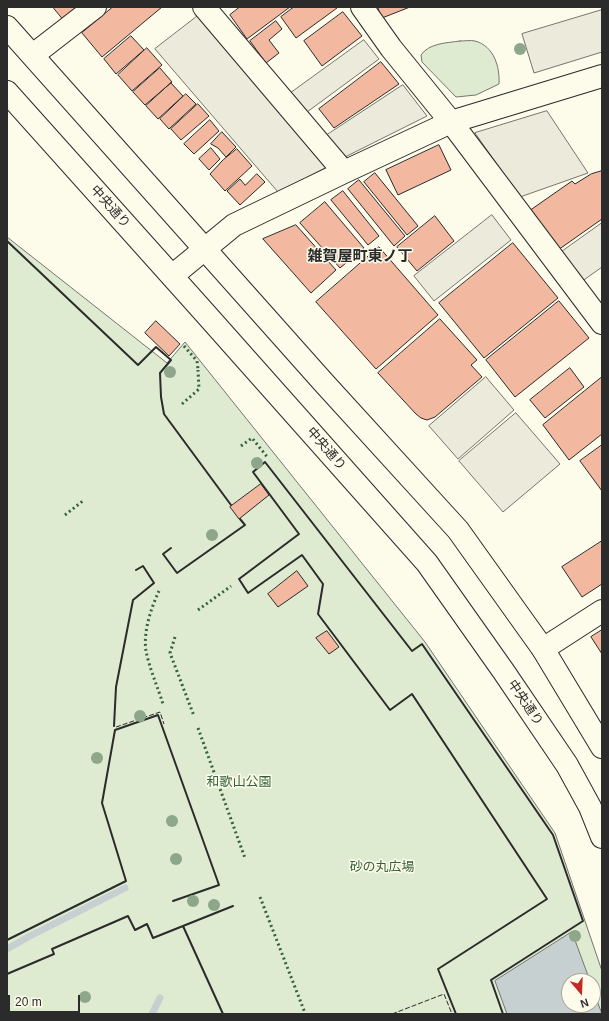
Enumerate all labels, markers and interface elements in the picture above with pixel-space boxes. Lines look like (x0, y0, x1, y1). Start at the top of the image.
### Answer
street label: 中央通り (87, 182, 133, 232)
district label: 雑賀屋町東ノ丁 (308, 248, 412, 266)
street label: 中央通り (303, 424, 349, 474)
street label: 中央通り (504, 677, 546, 729)
park label: 和歌山公園 (207, 774, 271, 790)
park label: 砂の丸広場 (350, 859, 414, 875)
north arrow (561, 973, 601, 1013)
scale bar (10, 987, 82, 1013)
text: 20 m (15, 995, 42, 1009)
text: N (579, 996, 590, 1010)

